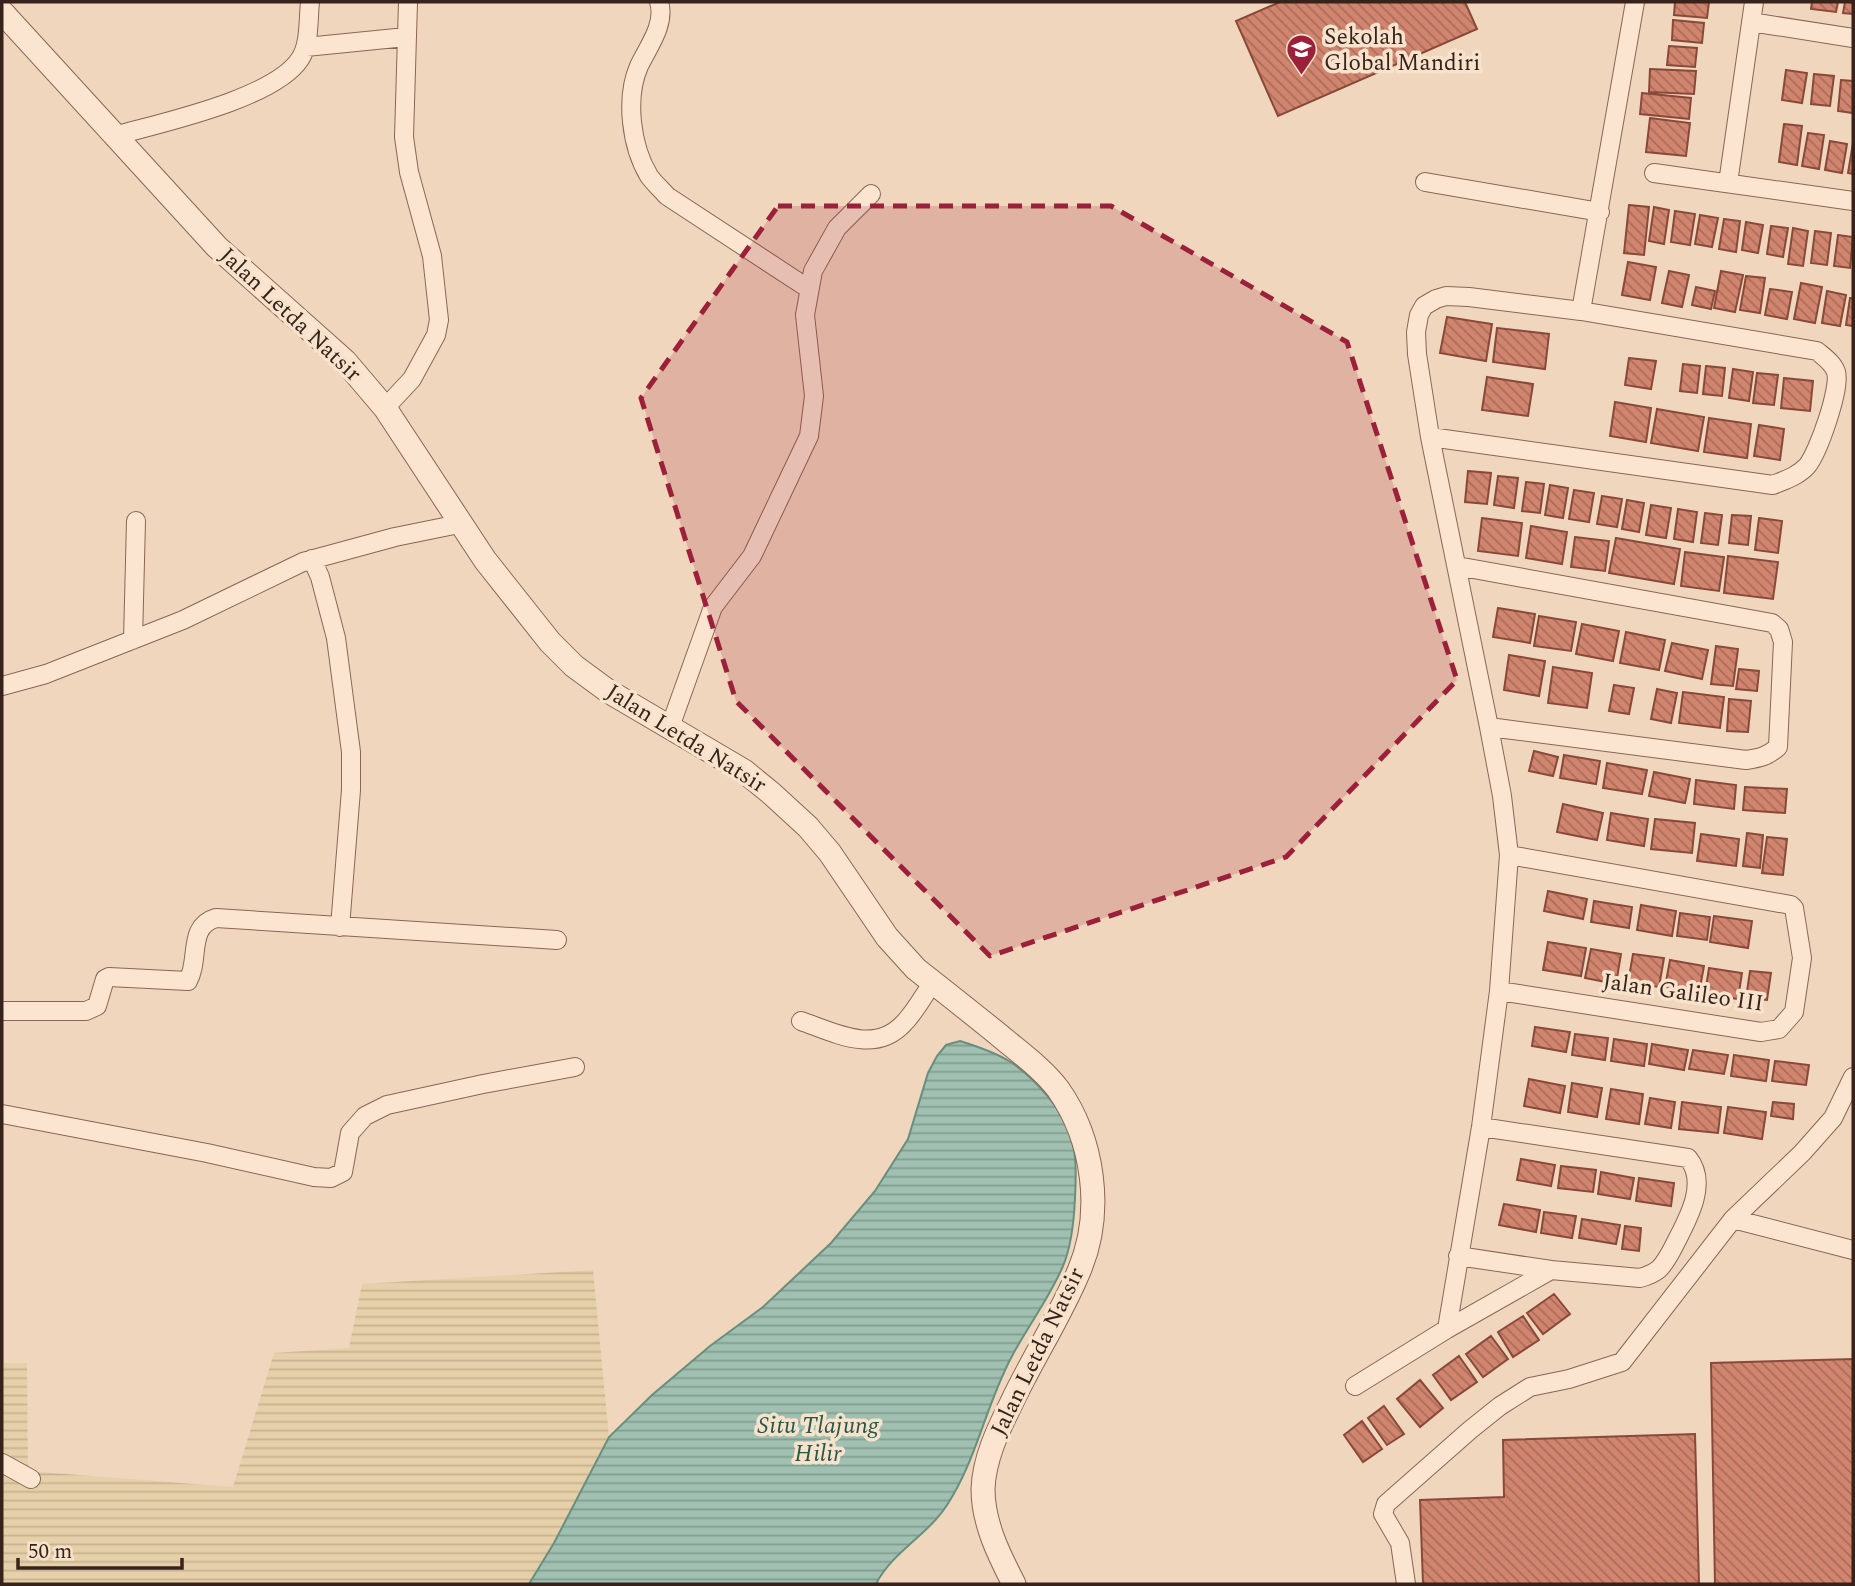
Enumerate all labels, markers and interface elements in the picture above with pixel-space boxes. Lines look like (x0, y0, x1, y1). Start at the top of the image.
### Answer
place label: Sekolah Global Mandiri (1324, 20, 1480, 81)
school or university icon: Sekolah Global Mandiri (1284, 33, 1318, 77)
street label: Jalan Letda Natsir (211, 239, 369, 391)
street label: Jalan Letda Natsir (599, 675, 773, 803)
street label: Jalan Galileo III (1600, 964, 1766, 1022)
street label: Jalan Letda Natsir (982, 1262, 1094, 1442)
water label: Situ Tlajung Hilir (758, 1408, 880, 1472)
scale bar (18, 1526, 182, 1570)
text: 50 m (28, 1536, 72, 1568)

